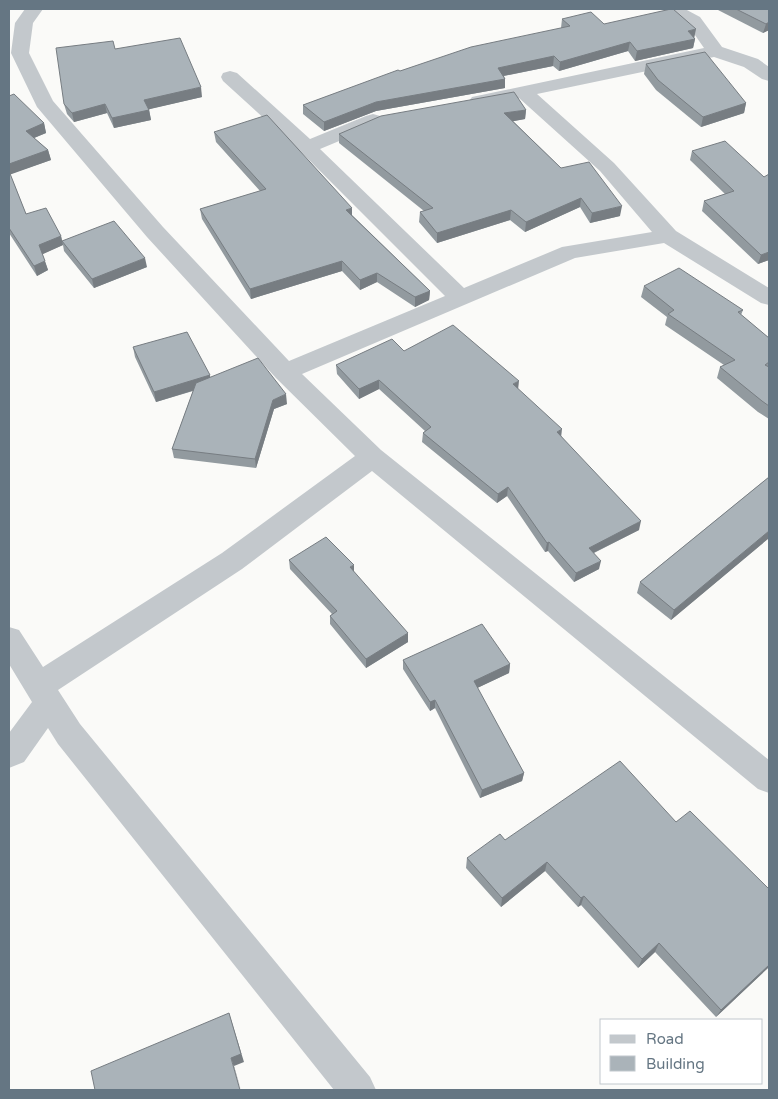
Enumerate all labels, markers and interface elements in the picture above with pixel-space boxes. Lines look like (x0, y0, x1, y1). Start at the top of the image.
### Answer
legend (600, 1019, 763, 1084)
text: Road (646, 1030, 684, 1048)
text: Building (646, 1055, 705, 1073)

